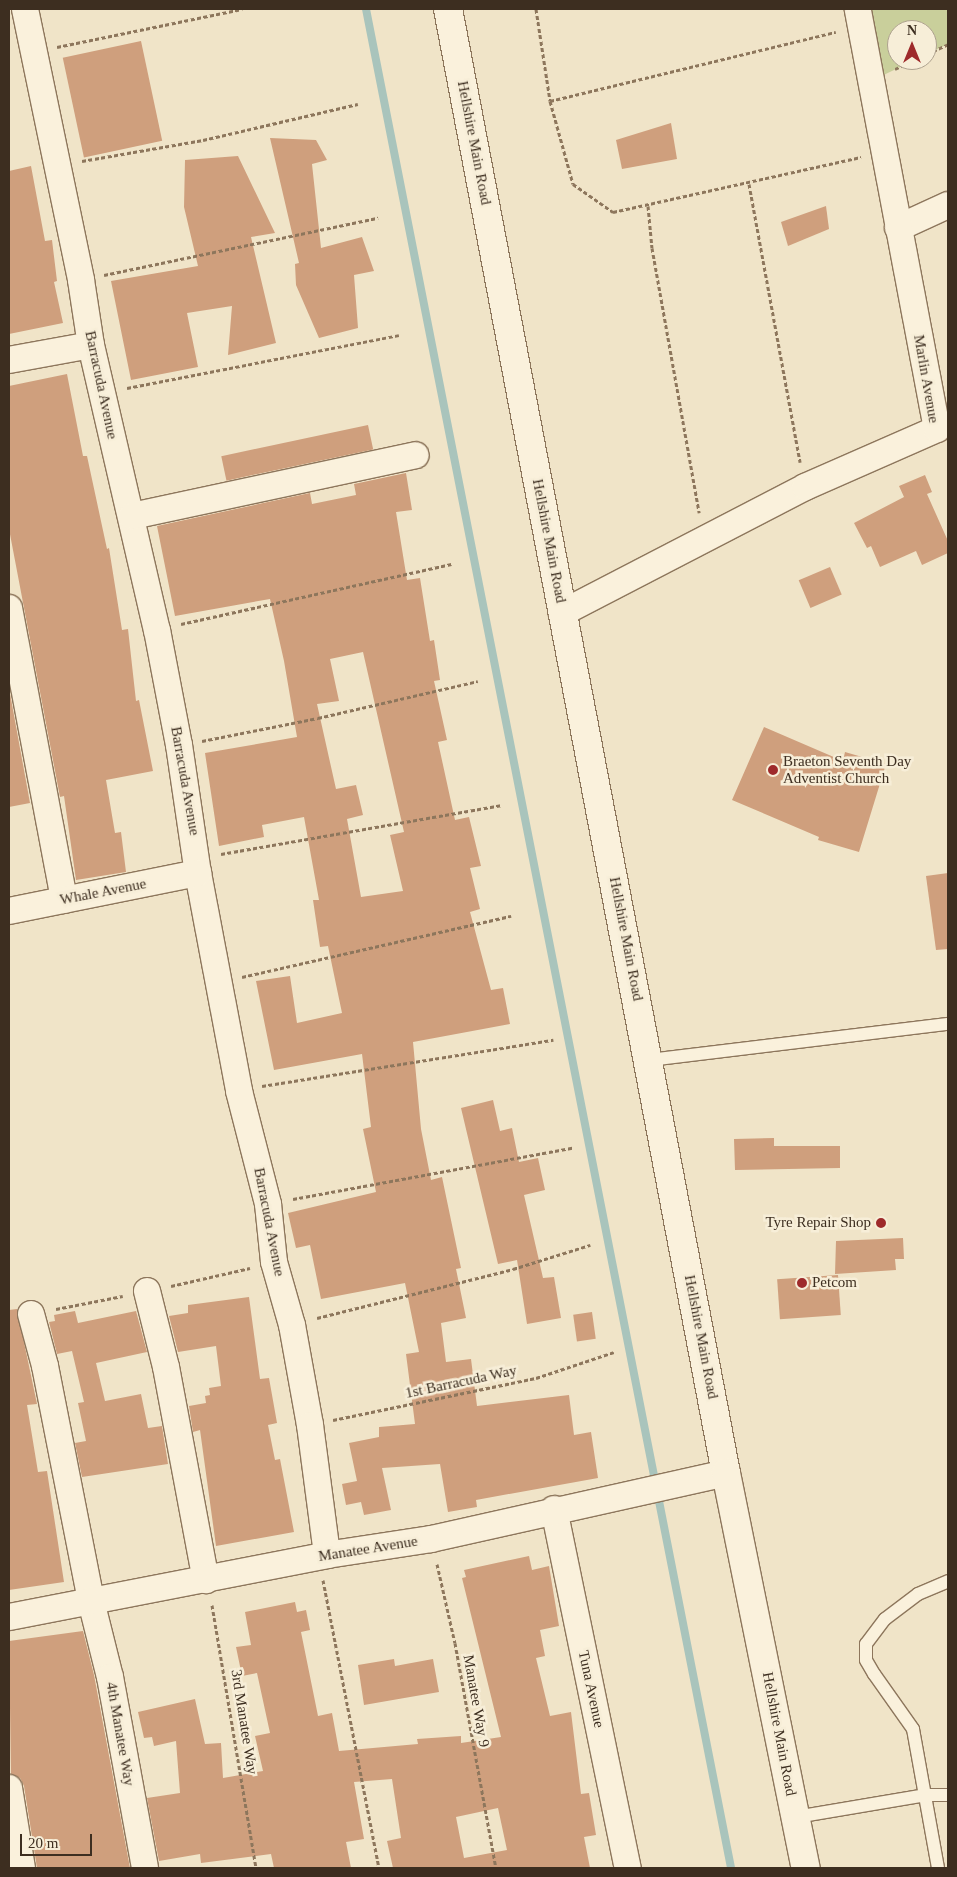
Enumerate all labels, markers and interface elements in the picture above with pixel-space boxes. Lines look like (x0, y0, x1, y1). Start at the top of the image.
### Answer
north arrow (887, 20, 937, 70)
text: N (907, 23, 917, 38)
street label: Hellshire Main Road (453, 80, 495, 206)
street label: Barracuda Avenue (81, 329, 121, 441)
street label: Marlin Avenue (909, 333, 943, 425)
street label: Hellshire Main Road (528, 478, 570, 604)
street label: Barracuda Avenue (167, 725, 203, 837)
place label: Braeton Seventh Day Adventist Church (783, 752, 911, 787)
marker: Braeton Seventh Day Adventist Church (767, 764, 779, 776)
street label: Whale Avenue (58, 875, 148, 909)
street label: Hellshire Main Road (605, 876, 647, 1002)
street label: Barracuda Avenue (250, 1166, 288, 1278)
place label: Tyre Repair Shop (765, 1214, 871, 1232)
marker: Tyre Repair Shop (875, 1217, 887, 1229)
street label: Hellshire Main Road (680, 1274, 722, 1400)
place label: Petcom (812, 1274, 857, 1292)
marker: Petcom (796, 1277, 808, 1289)
street label: 1st Barracuda Way (403, 1361, 519, 1403)
street label: Manatee Avenue (317, 1532, 419, 1566)
street label: Tuna Avenue (574, 1648, 608, 1730)
street label: Manatee Way 9 (459, 1653, 493, 1749)
street label: 3rd Manatee Way (227, 1668, 261, 1776)
street label: Hellshire Main Road (758, 1671, 800, 1797)
street label: 4th Manatee Way (102, 1681, 138, 1787)
scale bar (22, 1824, 95, 1856)
text: 20 m (28, 1835, 58, 1851)

